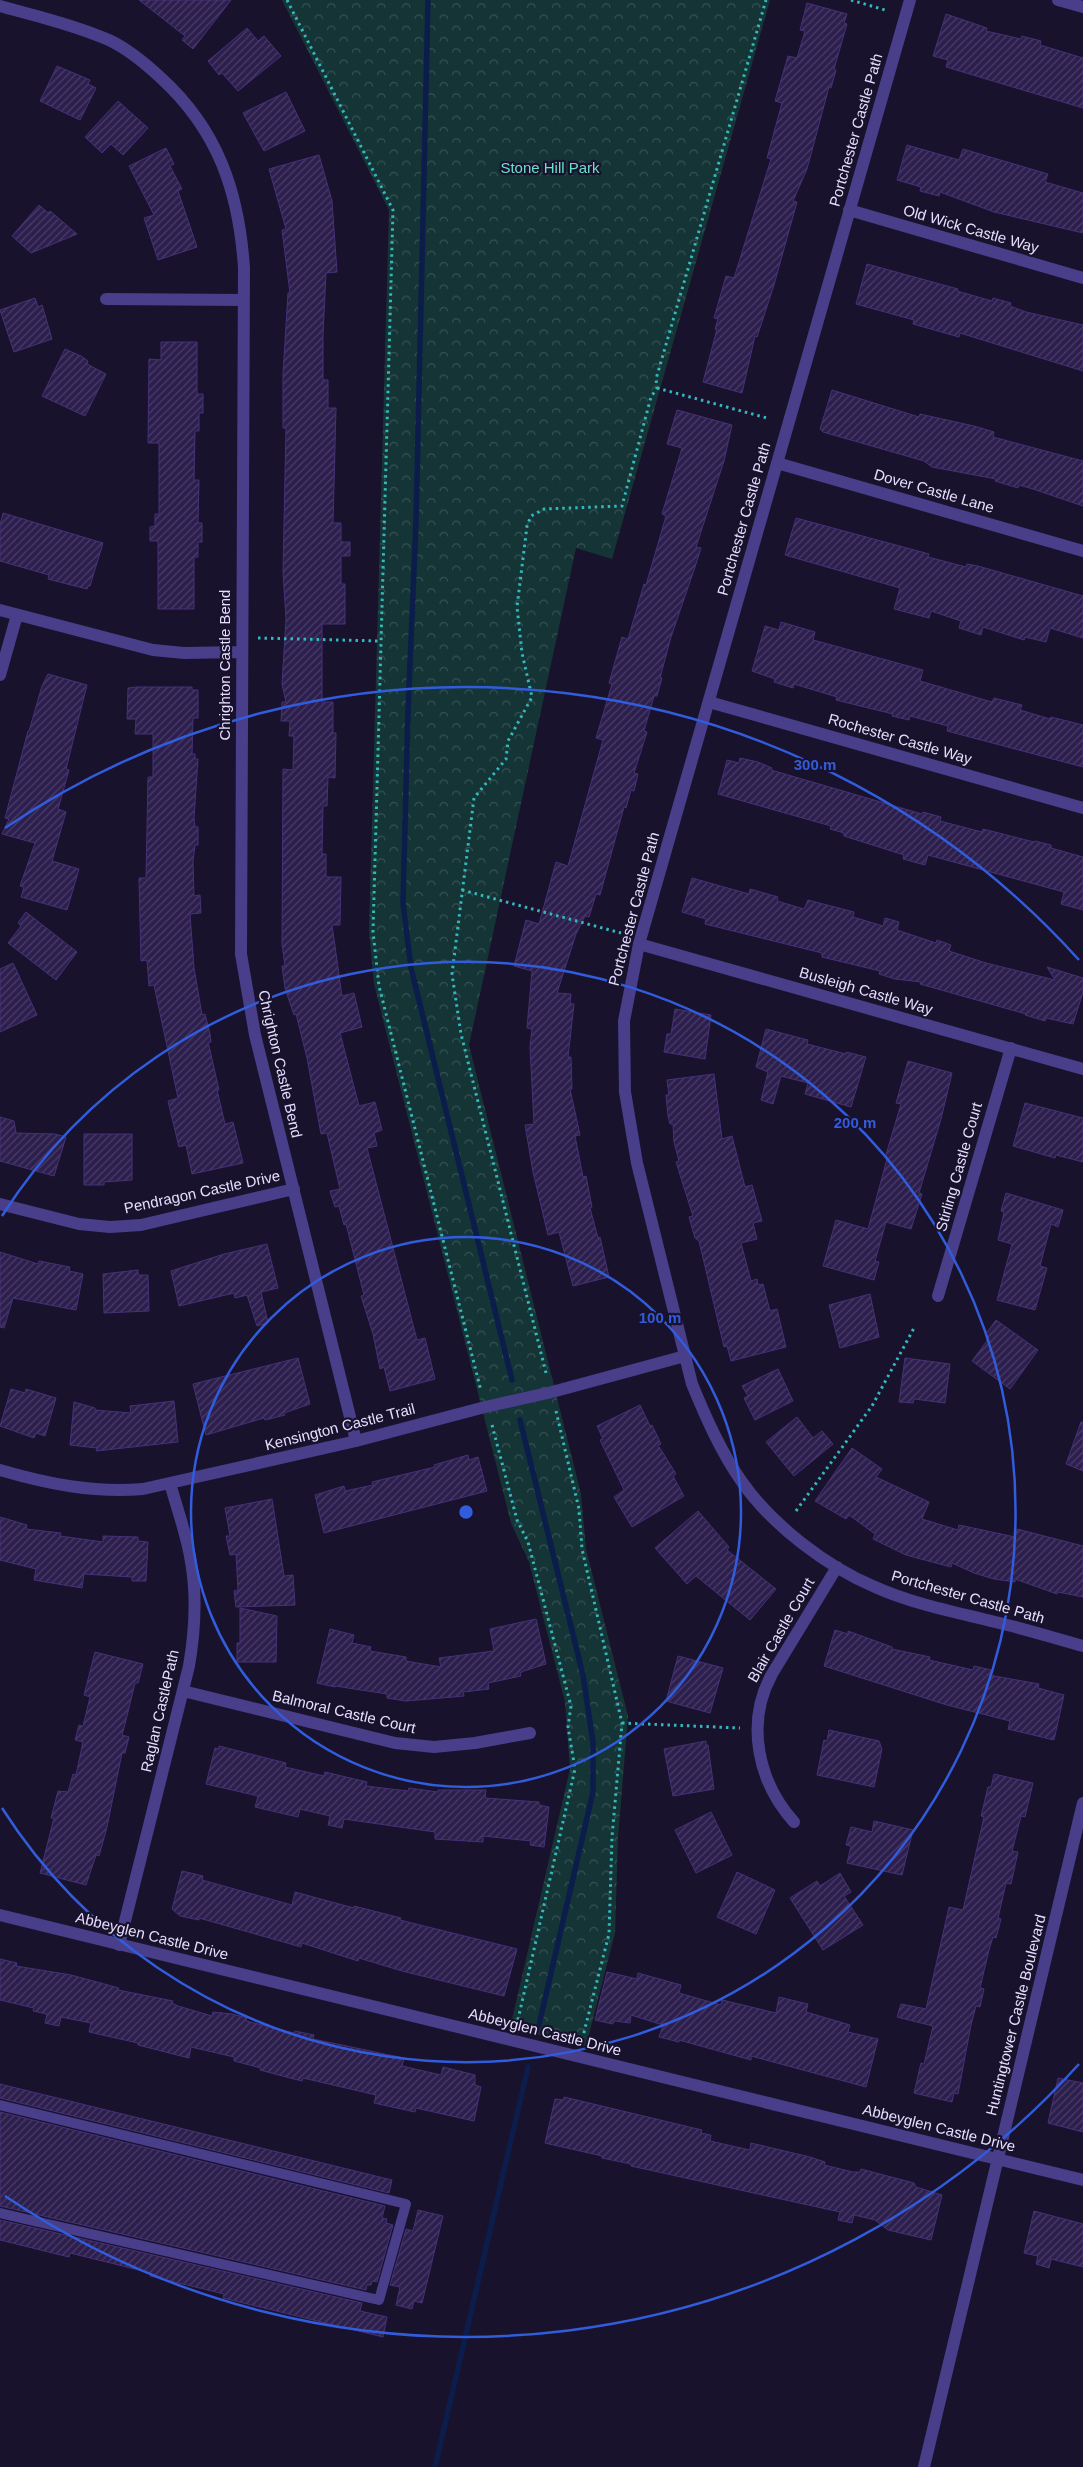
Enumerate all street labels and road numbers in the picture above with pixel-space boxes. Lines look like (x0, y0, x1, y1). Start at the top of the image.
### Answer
street label: Portchester Castle Path (826, 51, 886, 208)
street label: Old Wick Castle Way (901, 201, 1041, 256)
street label: Portchester Castle Path (714, 440, 774, 597)
street label: Dover Castle Lane (872, 465, 996, 516)
street label: Chrighton Castle Bend (216, 590, 233, 740)
street label: Rochester Castle Way (826, 710, 974, 767)
street label: Portchester Castle Path (605, 830, 662, 988)
street label: Busleigh Castle Way (798, 963, 935, 1018)
street label: Chrighton Castle Bend (255, 988, 306, 1139)
street label: Stirling Castle Court (932, 1100, 985, 1233)
street label: Pendragon Castle Drive (122, 1167, 282, 1216)
street label: Kensington Castle Trail (263, 1400, 417, 1453)
street label: Portchester Castle Path (890, 1567, 1047, 1627)
street label: Blair Castle Court (744, 1574, 818, 1685)
street label: Raglan CastlePath (137, 1648, 182, 1774)
street label: Balmoral Castle Court (271, 1687, 418, 1736)
street label: Abbeyglen Castle Drive (74, 1908, 230, 1963)
street label: Huntingtower Castle Boulevard (982, 1913, 1049, 2117)
street label: Abbeyglen Castle Drive (467, 2004, 623, 2059)
street label: Abbeyglen Castle Drive (861, 2100, 1017, 2155)

